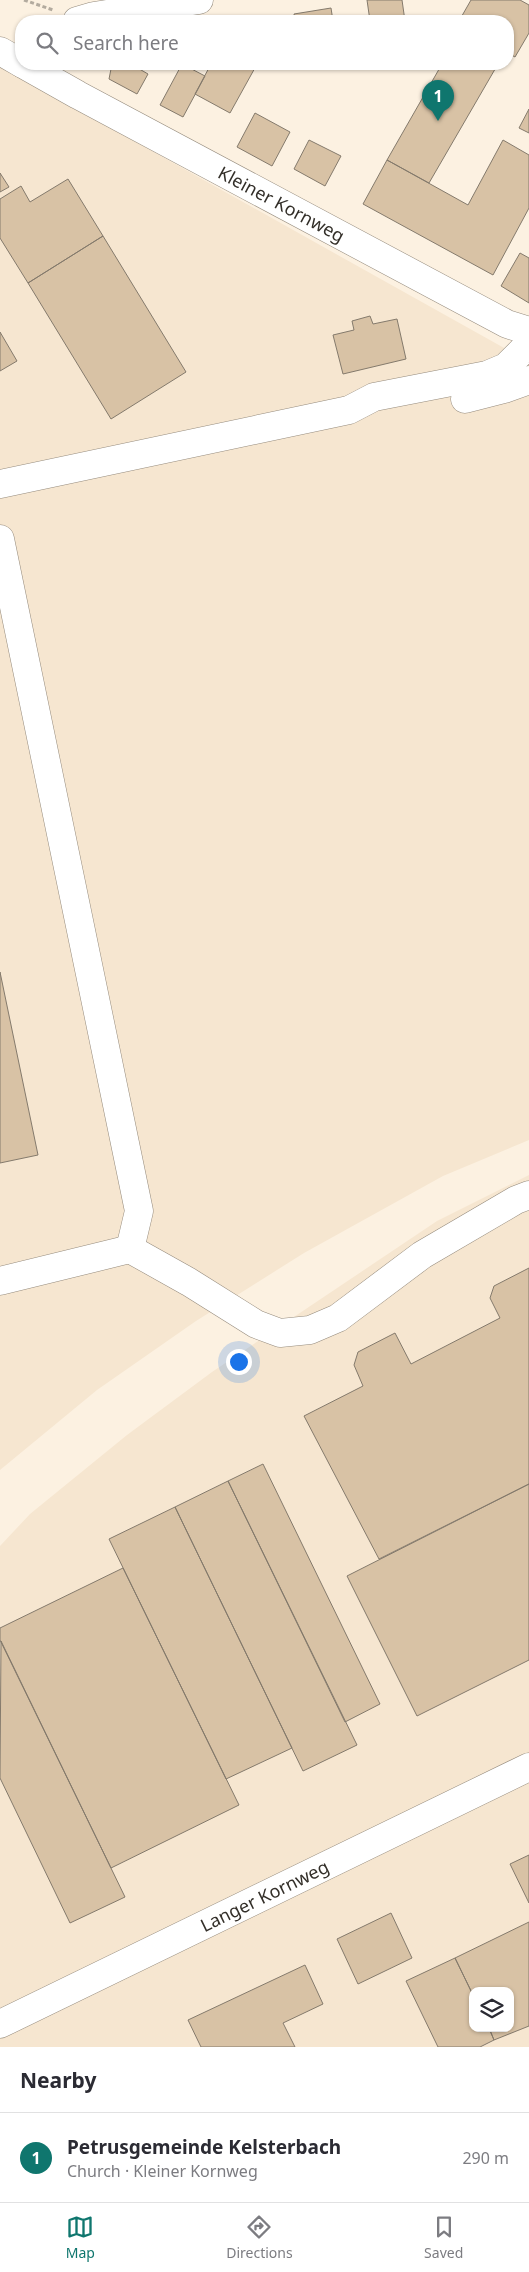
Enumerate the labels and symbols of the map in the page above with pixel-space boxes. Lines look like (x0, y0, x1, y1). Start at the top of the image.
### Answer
pin: 1 (422, 80, 454, 121)
street label: Kleiner Kornweg (214, 160, 349, 247)
your location (226, 1349, 252, 1375)
street label: Langer Kornweg (196, 1854, 333, 1937)

